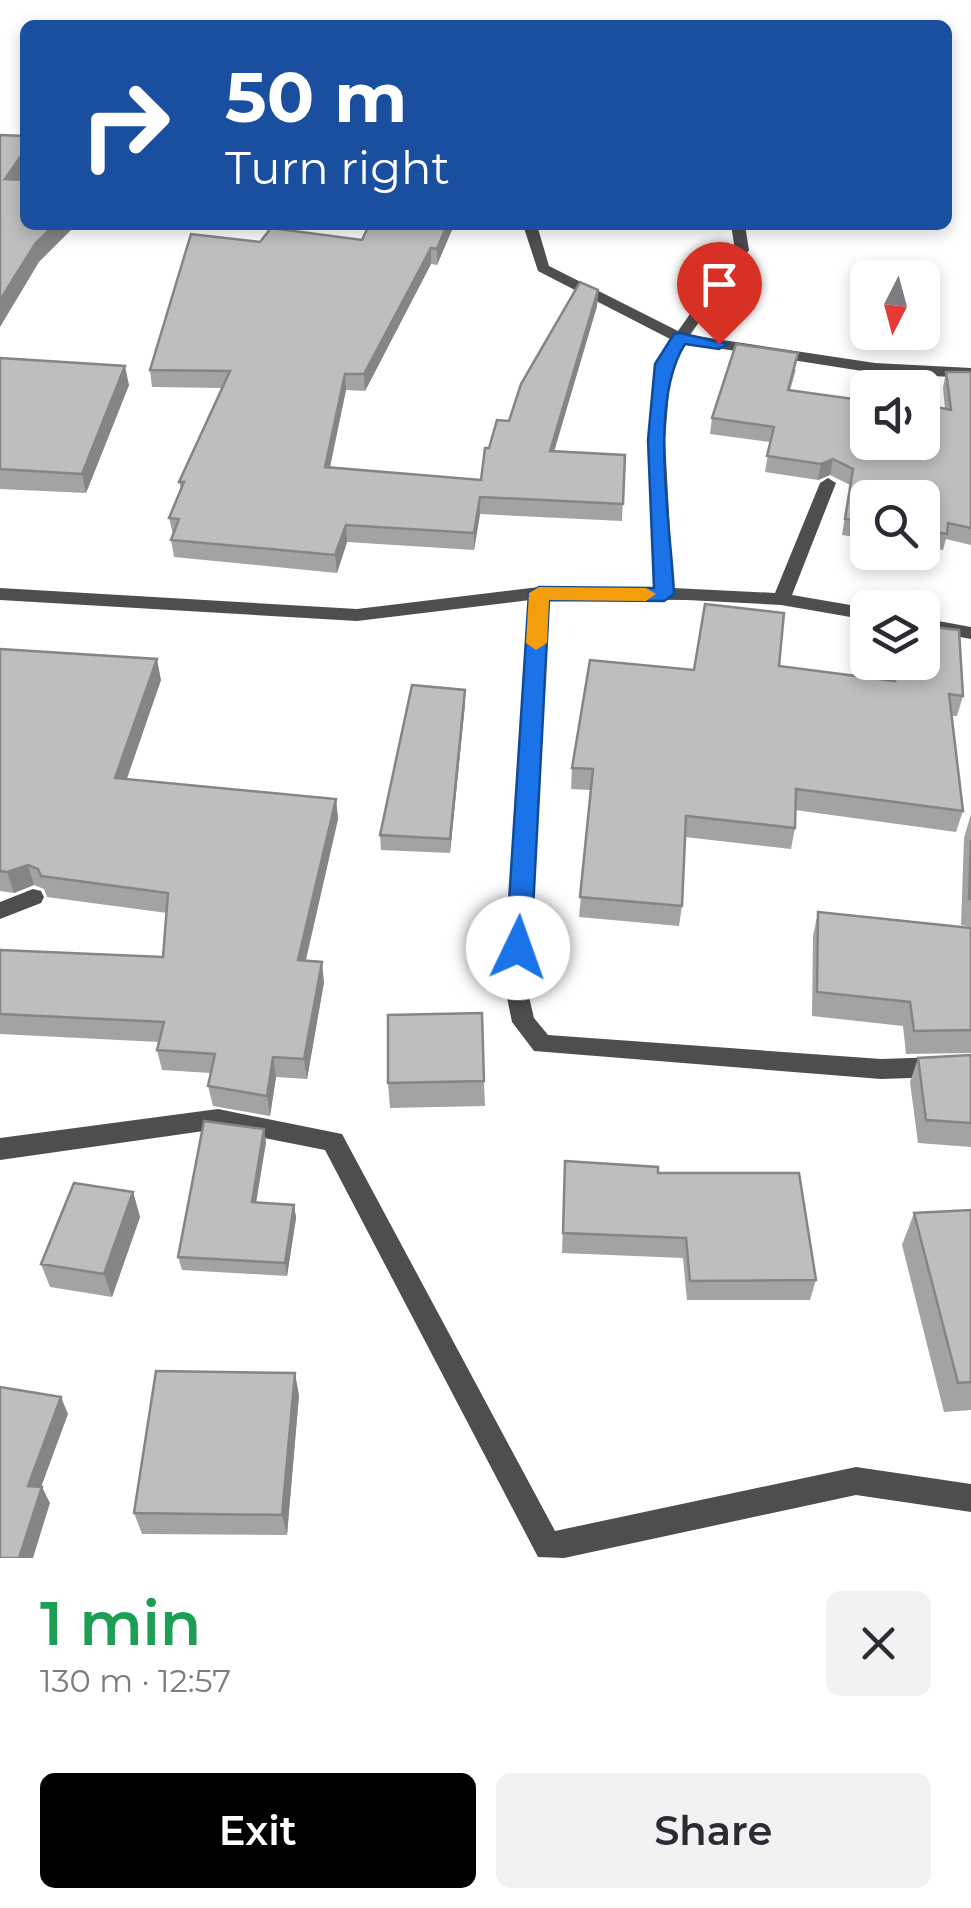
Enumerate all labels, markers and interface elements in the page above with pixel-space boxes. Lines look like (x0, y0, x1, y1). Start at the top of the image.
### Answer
text: 50 m (225, 54, 407, 140)
icon: right (60, 60, 190, 190)
text: Turn right (225, 140, 450, 195)
pin (677, 242, 762, 345)
icon: arrive (692, 257, 747, 312)
north arrow (850, 260, 940, 350)
map controls (850, 260, 940, 680)
button: sound (850, 370, 940, 460)
button: search (850, 480, 940, 570)
button: layers (850, 590, 940, 680)
position arrow (466, 896, 570, 1000)
text: 1 min (40, 1587, 201, 1660)
button: close (826, 1591, 931, 1696)
text: 130 m · 12:57 (40, 1661, 231, 1700)
button: Exit (40, 1773, 476, 1888)
button: Share (496, 1773, 931, 1888)

